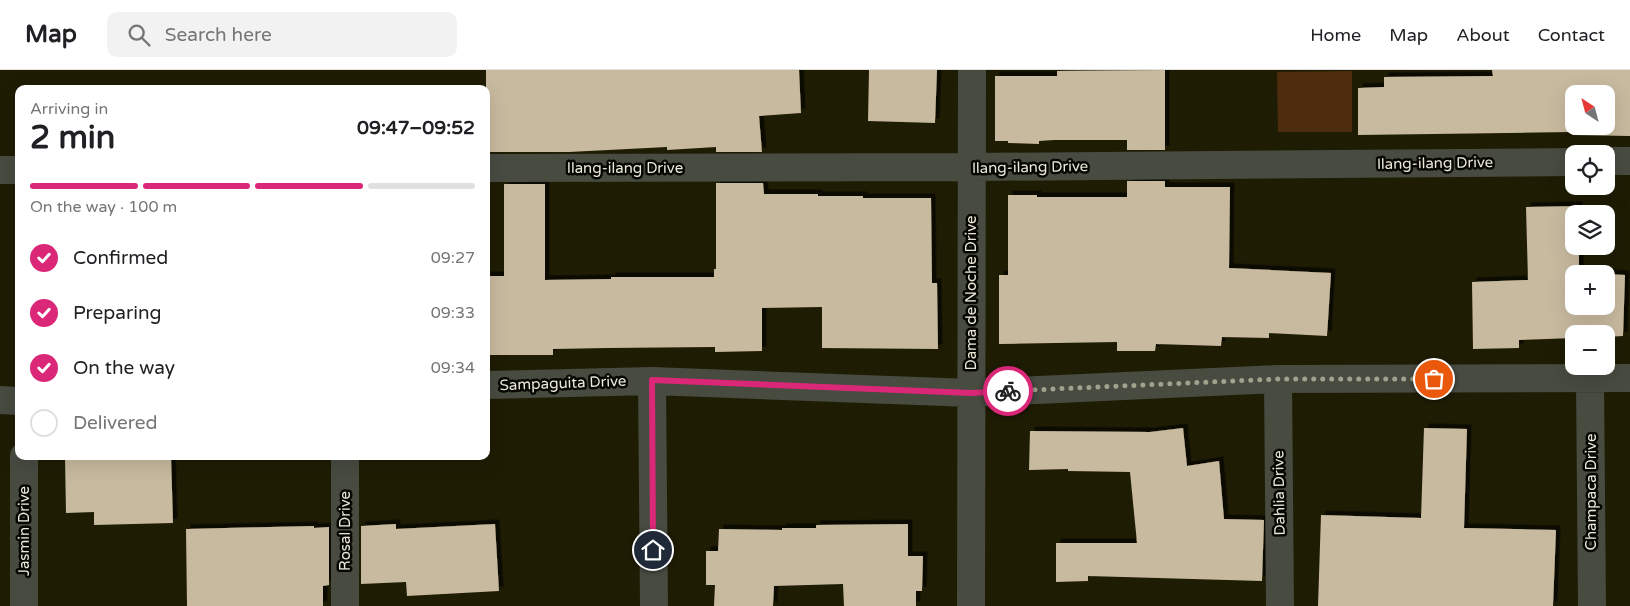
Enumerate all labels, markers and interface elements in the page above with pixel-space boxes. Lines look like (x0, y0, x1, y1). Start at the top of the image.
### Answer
search box (107, 12, 457, 57)
text: Map (25, 20, 77, 49)
icon: search (125, 21, 153, 49)
text: Search here (165, 24, 272, 46)
text: Home (1310, 24, 1361, 46)
text: Map (1389, 24, 1428, 46)
text: About (1456, 24, 1510, 46)
text: Contact (1538, 24, 1605, 46)
north arrow (1565, 85, 1615, 135)
map controls (1565, 85, 1615, 375)
text: Arriving in (30, 99, 108, 119)
text: 09:47–09:52 (357, 117, 475, 139)
text: 2 min (30, 119, 115, 157)
button: locate (1565, 145, 1615, 195)
street label: Ilang-ilang Drive (1377, 153, 1493, 173)
street label: Ilang-ilang Drive (972, 157, 1088, 177)
street label: Ilang-ilang Drive (567, 159, 683, 177)
text: On the way · 100 m (30, 197, 177, 217)
button: layers (1565, 205, 1615, 255)
street label: Dama de Noche Drive (962, 216, 980, 370)
icon: check (30, 244, 58, 272)
text: Confirmed (73, 247, 168, 269)
text: 09:27 (431, 248, 475, 268)
button: + (1565, 265, 1615, 315)
icon: check (30, 299, 58, 327)
text: Preparing (73, 302, 162, 324)
text: 09:33 (431, 303, 475, 323)
button: − (1565, 325, 1615, 375)
icon: check (30, 354, 58, 382)
text: On the way (73, 357, 175, 379)
text: 09:34 (431, 358, 475, 378)
pin (1413, 358, 1455, 400)
icon: bag (1420, 365, 1448, 393)
courier (983, 366, 1033, 416)
street label: Sampaguita Drive (499, 372, 627, 394)
icon: bike (994, 377, 1022, 405)
text: Delivered (73, 412, 158, 434)
street label: Champaca Drive (1582, 434, 1600, 550)
street label: Dahlia Drive (1269, 450, 1289, 536)
street label: Jasmin Drive (15, 486, 33, 576)
street label: Rosal Drive (336, 491, 354, 571)
pin (632, 529, 674, 571)
icon: home (639, 536, 667, 564)

